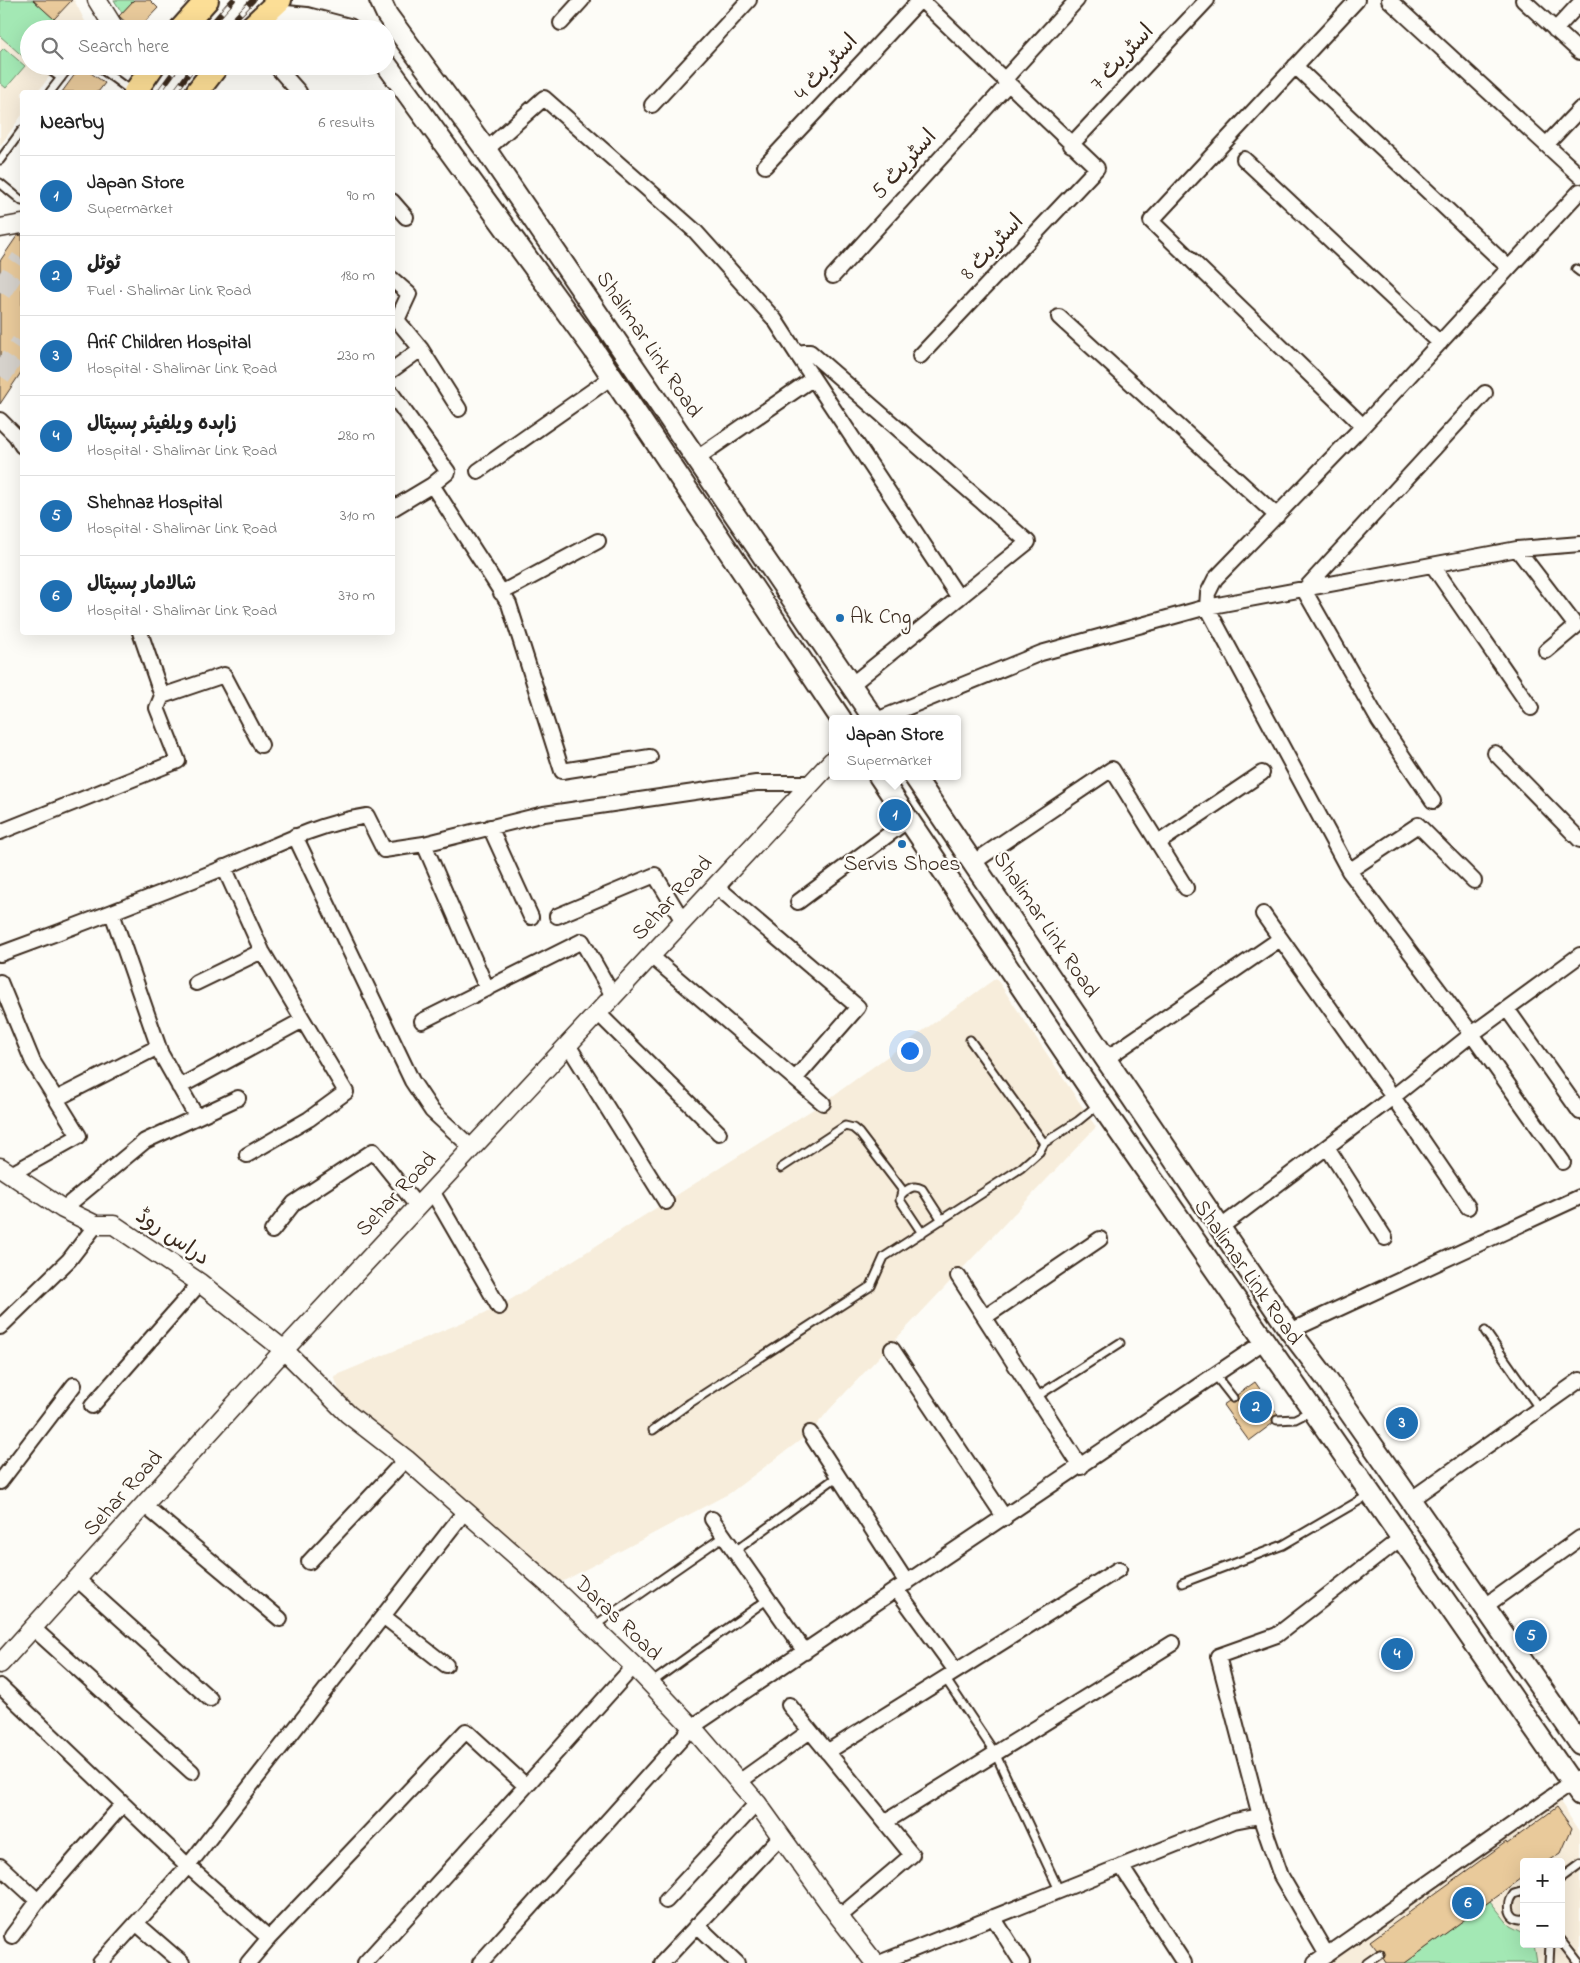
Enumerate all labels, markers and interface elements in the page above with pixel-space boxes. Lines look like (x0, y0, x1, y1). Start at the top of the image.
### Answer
street label: اسٹریٹ 7 (1083, 17, 1163, 99)
search box (20, 20, 395, 75)
street label: اسٹریٹ 4 (787, 27, 867, 109)
icon: search (38, 34, 66, 62)
text: Search here (78, 34, 169, 61)
text: Nearby (40, 108, 104, 138)
text: 6 results (318, 111, 375, 135)
street label: اسٹریٹ 5 (865, 123, 945, 207)
text: Japan Store (87, 170, 184, 197)
text: 1 (53, 184, 59, 208)
text: 90 m (347, 184, 375, 208)
text: Supermarket (87, 197, 173, 221)
street label: اسٹریٹ 8 (954, 208, 1032, 288)
text: ٹوٹل (87, 251, 121, 278)
text: 2 (52, 264, 60, 288)
text: 180 m (341, 264, 375, 288)
street label: Shalimar Link Road (587, 265, 709, 425)
text: Fuel · Shalimar Link Road (87, 279, 251, 303)
text: Arif Children Hospital (87, 330, 251, 357)
text: 3 (53, 344, 59, 368)
text: 230 m (337, 344, 375, 368)
text: Hospital · Shalimar Link Road (87, 357, 277, 381)
text: زاہدہ ویلفیئر ہسپتال (87, 411, 237, 438)
text: 4 (53, 424, 59, 448)
text: 280 m (338, 424, 375, 448)
text: Hospital · Shalimar Link Road (87, 439, 277, 463)
text: Shehnaz Hospital (87, 490, 222, 517)
text: 5 (51, 504, 61, 528)
text: 310 m (340, 504, 375, 528)
text: Hospital · Shalimar Link Road (87, 517, 277, 541)
text: شالامار ہسپتال (87, 571, 196, 598)
text: 6 (52, 584, 60, 608)
text: 370 m (338, 584, 375, 608)
text: Hospital · Shalimar Link Road (87, 599, 277, 623)
place label: Ak Cng (850, 602, 912, 635)
marker: Ak Cng (834, 612, 846, 624)
popup (829, 715, 961, 780)
text: Japan Store (846, 722, 944, 749)
text: Supermarket (846, 749, 932, 773)
pin: 1 (879, 796, 911, 834)
marker: Servis Shoes (896, 838, 908, 850)
street label: Shalimar Link Road (984, 845, 1106, 1005)
street label: Sehar Road (625, 849, 721, 949)
place label: Servis Shoes (843, 849, 961, 881)
your location (897, 1038, 923, 1064)
street label: Sehar Road (349, 1145, 445, 1245)
street label: Shalimar Link Road (1185, 1194, 1309, 1352)
street label: دراس روڈ (128, 1201, 216, 1275)
pin: 2 (1240, 1388, 1272, 1426)
pin: 3 (1386, 1404, 1418, 1442)
street label: Sehar Road (76, 1444, 172, 1544)
street label: Daras Road (565, 1568, 668, 1669)
pin: 5 (1515, 1617, 1547, 1655)
pin: 4 (1381, 1635, 1413, 1673)
map controls (1520, 1858, 1565, 1948)
button: + (1520, 1858, 1565, 1903)
pin: 6 (1452, 1884, 1484, 1922)
button: − (1520, 1903, 1565, 1948)

